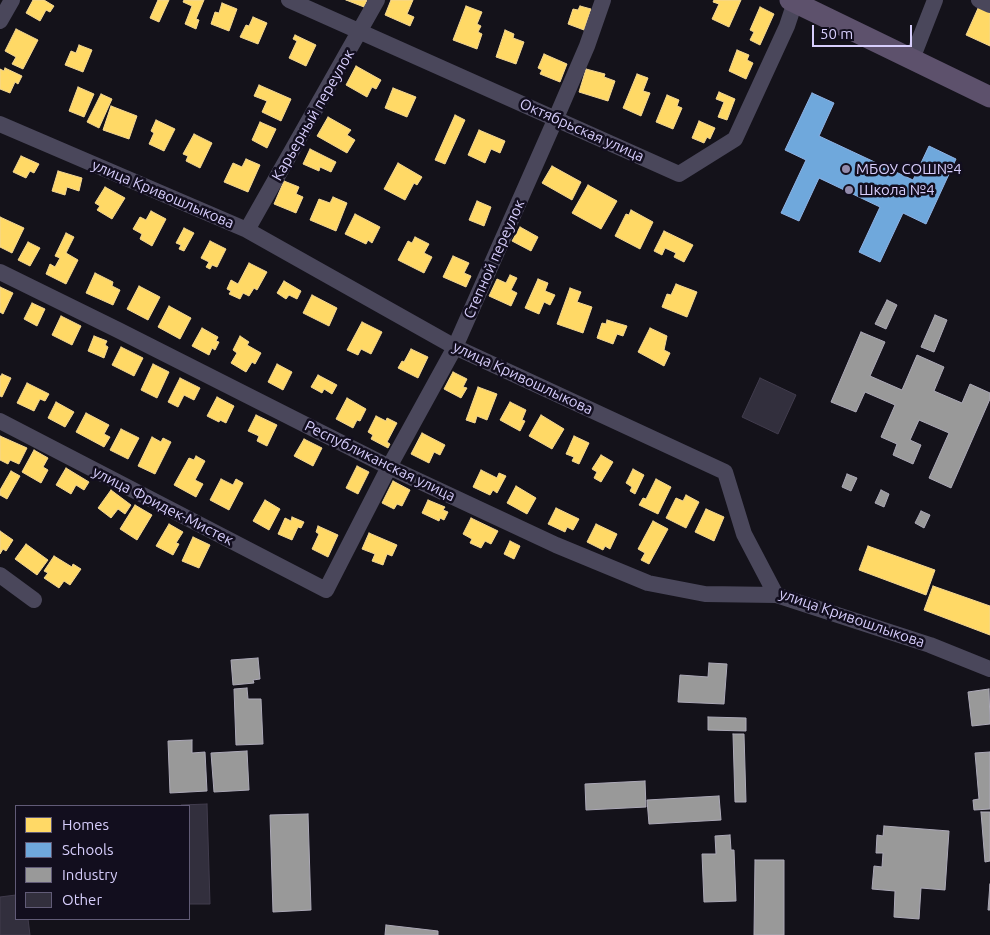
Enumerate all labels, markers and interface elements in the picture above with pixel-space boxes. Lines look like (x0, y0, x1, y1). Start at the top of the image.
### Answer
scale bar (815, 15, 915, 47)
text: 50 m (820, 25, 853, 42)
street label: Карьерный переулок (268, 46, 358, 184)
street label: Октябрьская улица (517, 94, 647, 166)
street label: улица Кривошлыкова (89, 156, 237, 232)
place label: МБОУ СОШ№4 (856, 160, 962, 178)
marker: МБОУ СОШ№4 (840, 163, 852, 175)
place label: Школа №4 (859, 181, 935, 199)
marker: Школа №4 (843, 184, 855, 196)
street label: Степной переулок (460, 197, 528, 321)
street label: улица Кривошлыкова (450, 338, 596, 418)
street label: Республиканская улица (302, 417, 458, 505)
street label: улица Фридек-Мистек (90, 463, 236, 549)
street label: улица Кривошлыкова (777, 585, 927, 651)
legend (15, 805, 190, 920)
text: Homes (62, 816, 109, 833)
text: Schools (62, 841, 113, 858)
text: Industry (62, 866, 117, 883)
text: Other (62, 891, 102, 908)

